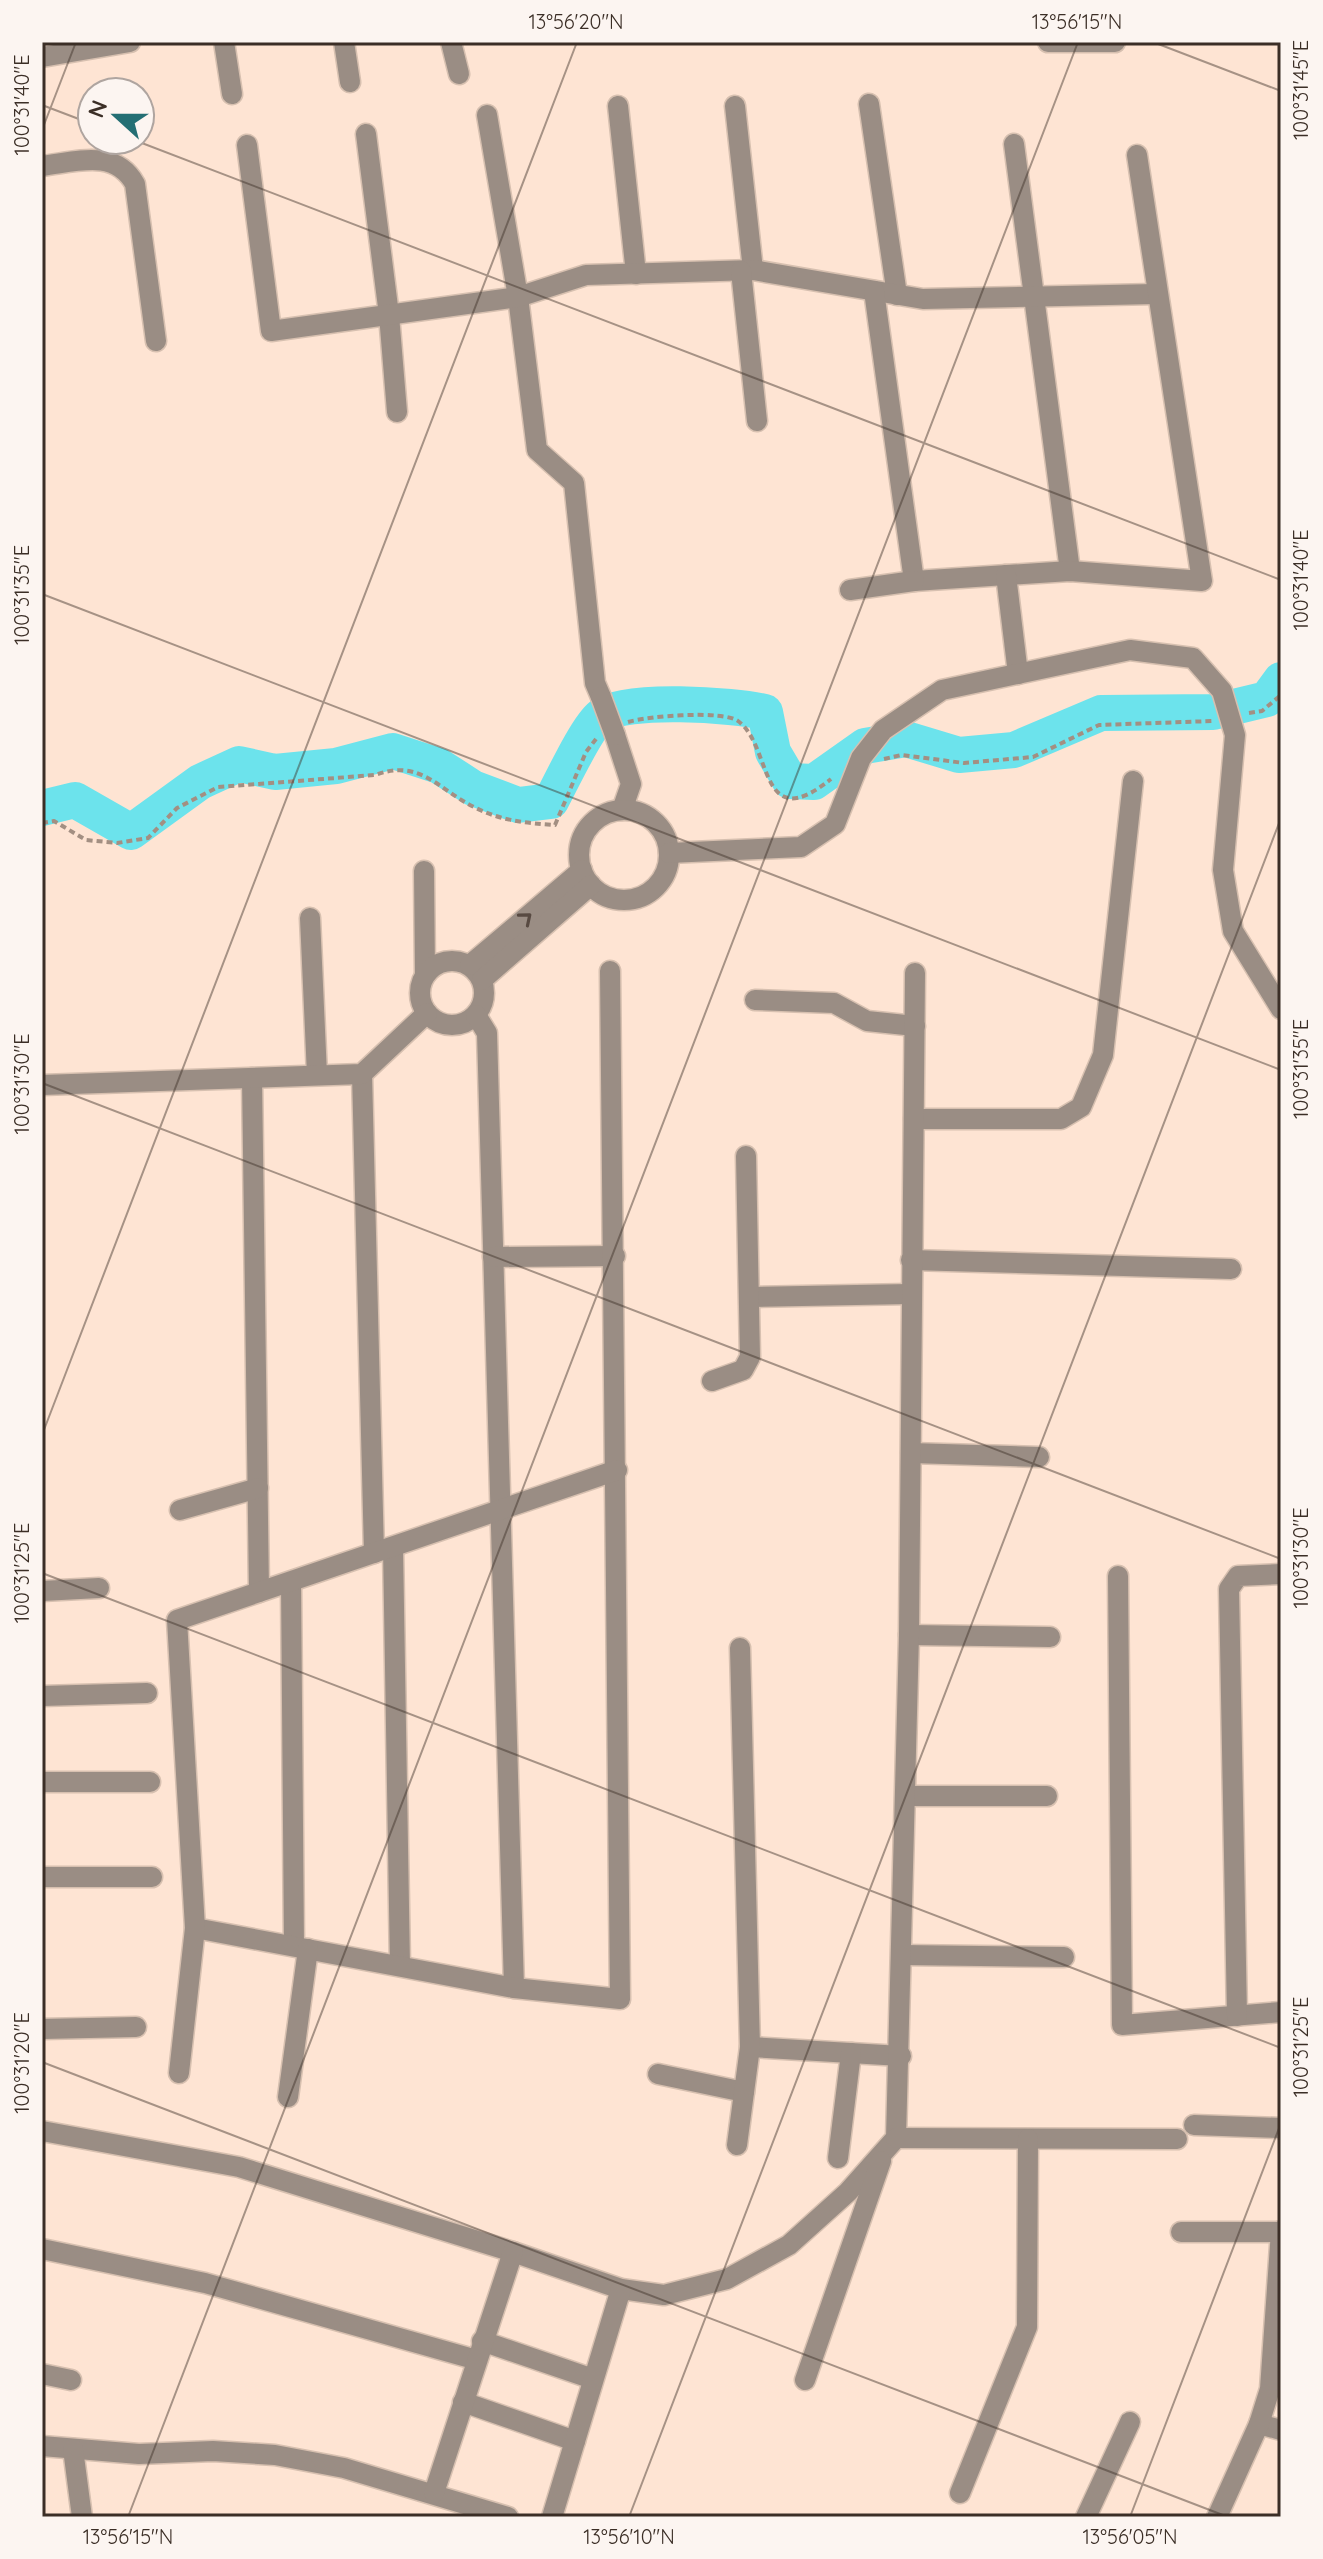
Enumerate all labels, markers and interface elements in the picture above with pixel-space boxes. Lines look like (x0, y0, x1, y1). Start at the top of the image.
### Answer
text: 13°56'20"N (528, 9, 624, 34)
text: 13°56'15"N (1032, 9, 1122, 34)
text: 100°31'45"E (1288, 40, 1313, 140)
text: 100°31'40"E (9, 54, 34, 156)
north arrow (76, 76, 156, 156)
text: N (81, 96, 113, 121)
text: 100°31'40"E (1288, 529, 1313, 631)
text: 100°31'35"E (9, 545, 34, 645)
one-way arrow (516, 913, 531, 928)
text: 100°31'35"E (1288, 1019, 1313, 1119)
text: 100°31'30"E (9, 1034, 34, 1134)
text: 100°31'30"E (1288, 1508, 1313, 1608)
text: 100°31'25"E (9, 1523, 34, 1623)
text: 100°31'25"E (1288, 1997, 1313, 2097)
text: 100°31'20"E (9, 2012, 34, 2114)
text: 13°56'15"N (83, 2524, 173, 2549)
text: 13°56'10"N (583, 2524, 675, 2549)
text: 13°56'05"N (1082, 2524, 1178, 2549)

